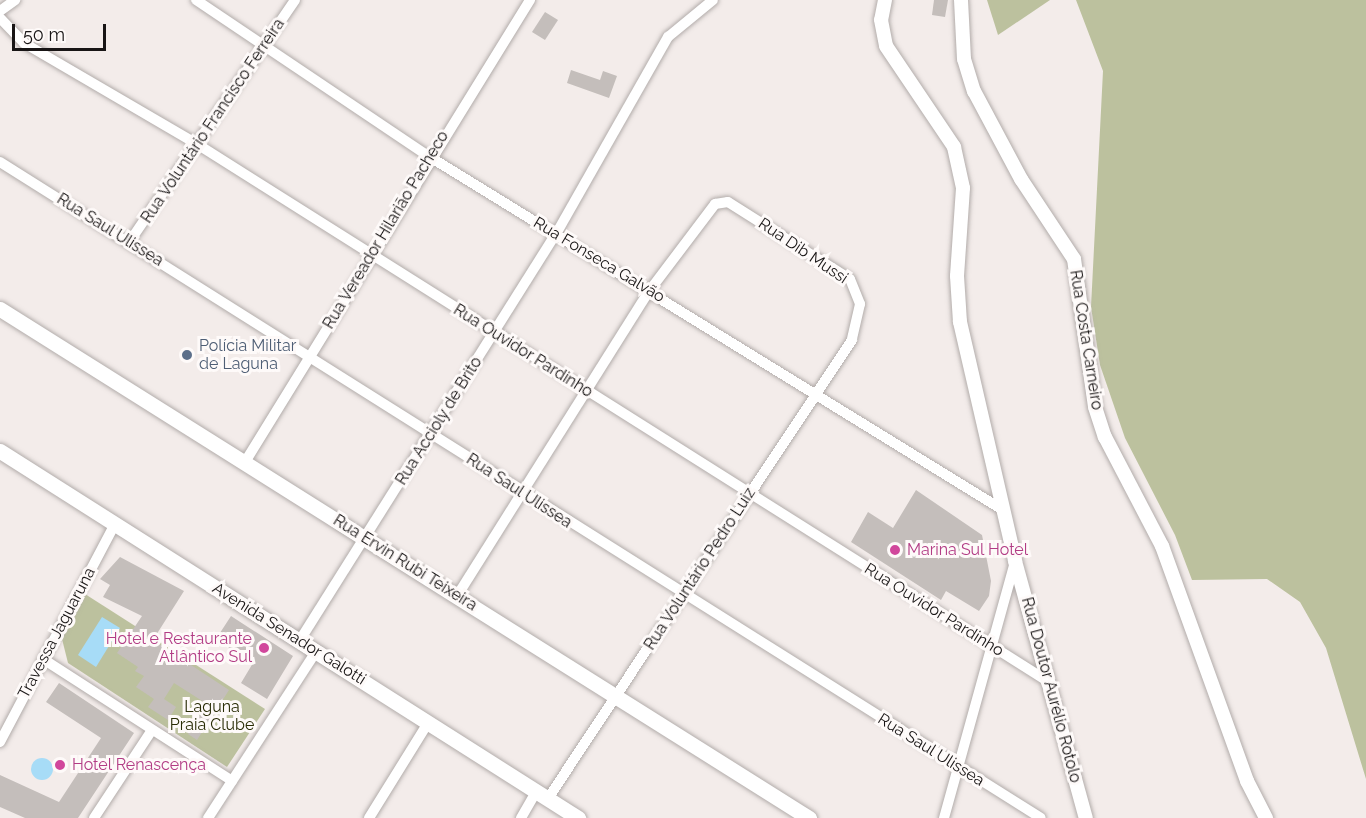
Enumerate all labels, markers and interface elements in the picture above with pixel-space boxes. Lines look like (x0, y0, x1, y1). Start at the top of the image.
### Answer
scale bar (15, 12, 110, 50)
street label: Rua Voluntário Francisco Ferreira (137, 15, 289, 227)
text: 50 m (23, 24, 65, 45)
street label: Rua Vereador Hilarião Pacheco (319, 127, 453, 333)
street label: Rua Saul Ulissea (53, 189, 167, 271)
street label: Rua Fonseca Galvão (530, 213, 668, 307)
street label: Rua Dib Mussi (755, 214, 851, 288)
street label: Rua Costa Carneiro (1065, 269, 1107, 411)
street label: Rua Ouvidor Pardinho (450, 300, 596, 402)
place label: Polícia Militar de Laguna (199, 336, 296, 374)
marker: Polícia Militar de Laguna (180, 348, 194, 362)
street label: Rua Accioly de Brito (392, 353, 486, 489)
street label: Rua Saul Ulissea (462, 450, 576, 532)
street label: Rua Voluntário Pedro Luiz (640, 484, 760, 654)
street label: Rua Ervin Rubi Teixeira (329, 511, 481, 615)
place label: Marina Sul Hotel (907, 540, 1029, 560)
marker: Marina Sul Hotel (888, 543, 902, 557)
street label: Rua Ouvidor Pardinho (861, 559, 1007, 661)
street label: Travessa Jaguaruna (14, 564, 100, 702)
street label: Avenida Senador Galotti (208, 579, 370, 689)
street label: Rua Doutor Aurélio Rotolo (1017, 595, 1085, 785)
place label: Hotel e Restaurante Atlântico Sul (105, 629, 252, 667)
marker: Hotel e Restaurante Atlântico Sul (257, 641, 271, 655)
park label: Laguna Praia Clube (170, 697, 254, 735)
street label: Rua Saul Ulissea (874, 709, 988, 791)
place label: Hotel Renascença (72, 755, 206, 775)
marker: Hotel Renascença (53, 758, 67, 772)

